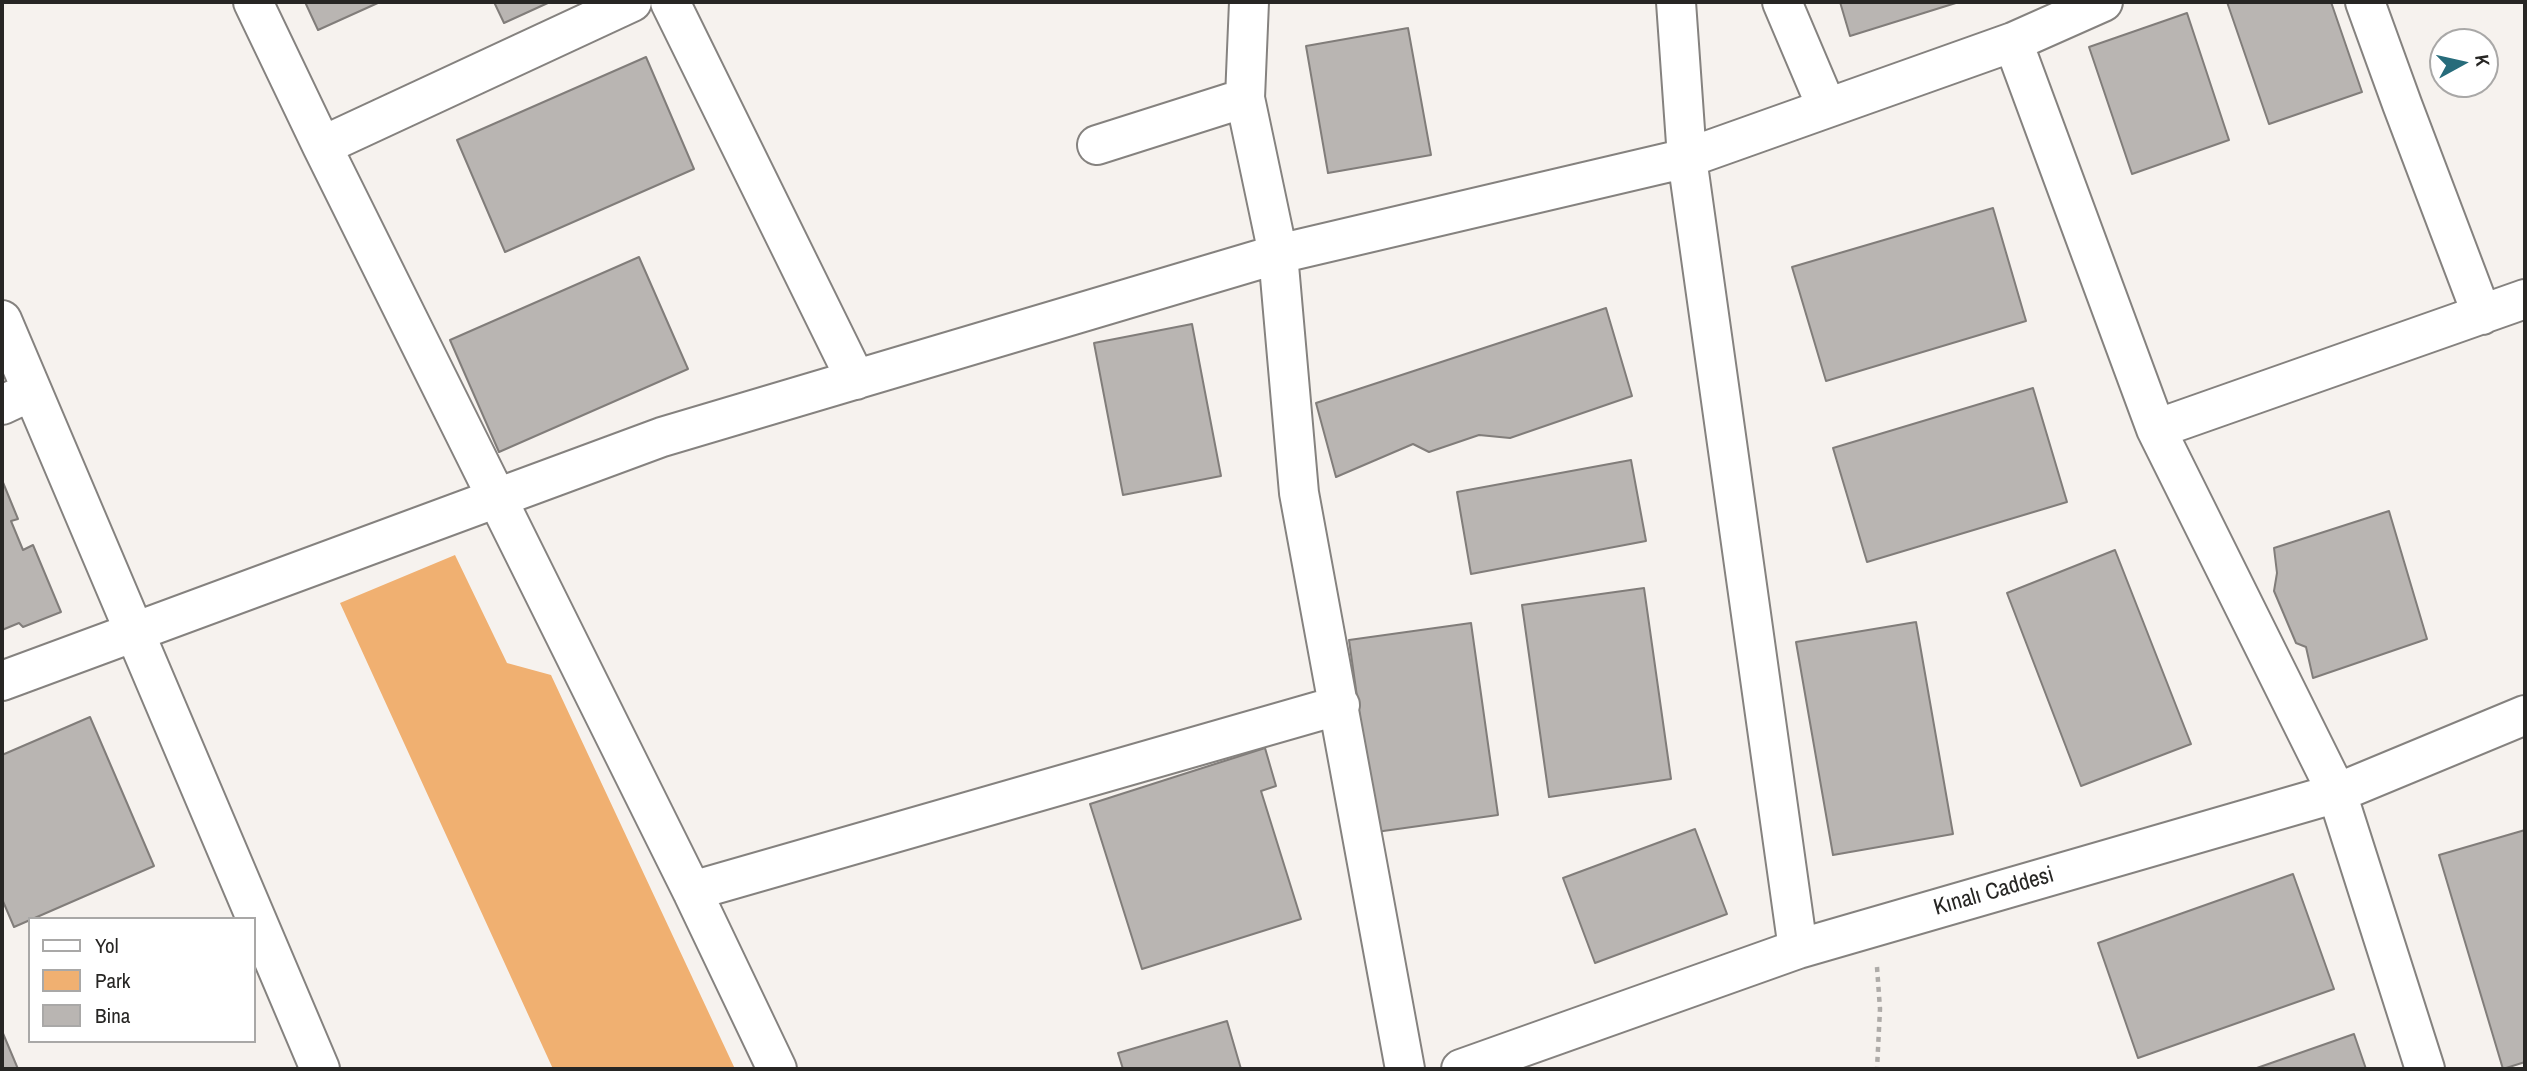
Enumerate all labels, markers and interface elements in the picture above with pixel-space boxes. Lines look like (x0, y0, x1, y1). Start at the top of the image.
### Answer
north arrow (2429, 28, 2499, 98)
text: K (2469, 53, 2496, 68)
street label: Kınalı Caddesi (1931, 862, 2057, 922)
legend (28, 917, 256, 1043)
text: Yol (95, 931, 119, 960)
text: Park (95, 966, 130, 995)
text: Bina (95, 1001, 130, 1030)

